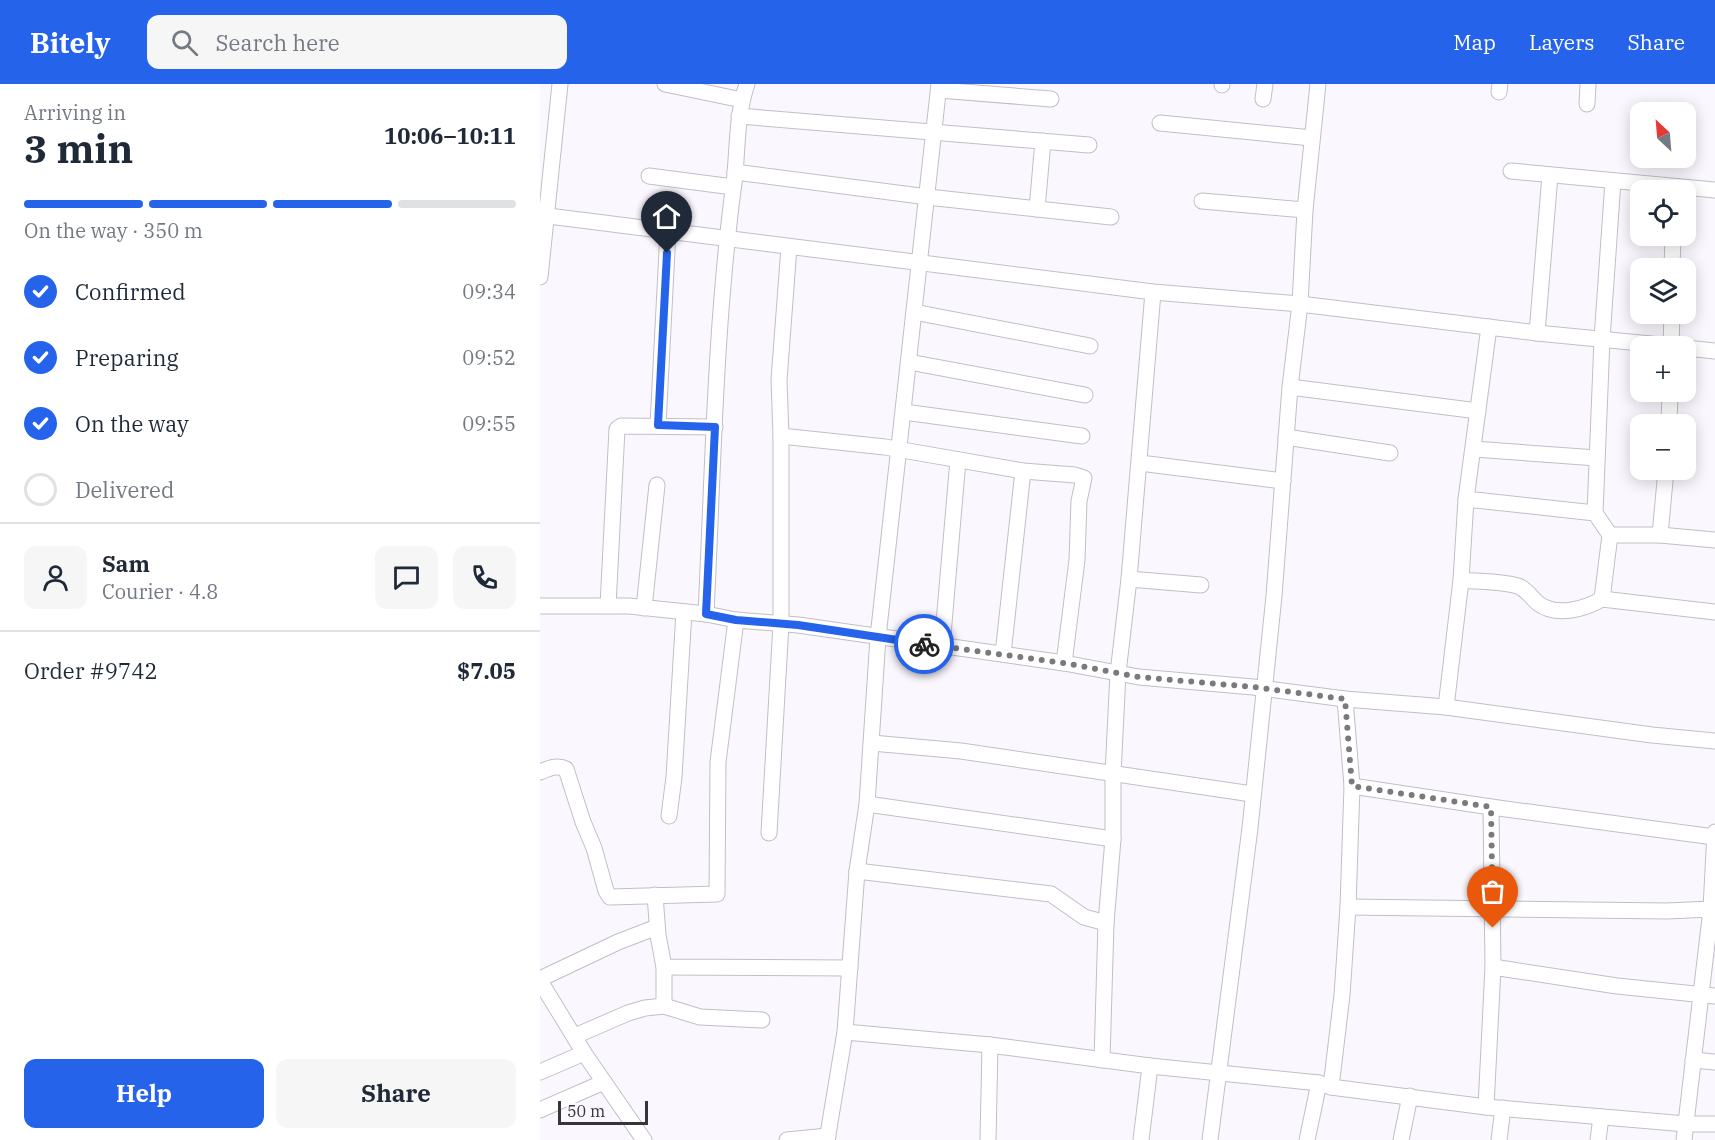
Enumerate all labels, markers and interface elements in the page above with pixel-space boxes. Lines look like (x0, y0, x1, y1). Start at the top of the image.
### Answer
search box (147, 15, 567, 69)
text: Bitely (30, 24, 111, 61)
icon: search (168, 26, 201, 59)
text: Search here (216, 28, 339, 57)
text: Map (1453, 28, 1496, 56)
text: Layers (1529, 28, 1595, 56)
text: Share (1628, 28, 1685, 56)
text: Arriving in (24, 99, 126, 126)
north arrow (1630, 102, 1696, 168)
map controls (1630, 102, 1696, 480)
text: 10:06–10:11 (384, 121, 516, 150)
text: 3 min (24, 123, 133, 174)
button: locate (1630, 180, 1696, 246)
pin (641, 191, 692, 253)
icon: home (650, 200, 683, 233)
text: On the way · 350 m (24, 217, 203, 244)
button: layers (1630, 258, 1696, 324)
icon: check (24, 275, 57, 308)
text: Confirmed (75, 277, 186, 306)
text: 09:34 (462, 278, 516, 305)
button: + (1630, 336, 1696, 402)
icon: check (24, 341, 57, 374)
text: Preparing (75, 343, 179, 372)
text: 09:52 (462, 344, 516, 371)
icon: check (24, 407, 57, 440)
text: On the way (75, 409, 189, 438)
text: 09:55 (462, 410, 516, 437)
button: − (1630, 414, 1696, 480)
text: Delivered (75, 475, 174, 504)
button: person (24, 546, 87, 609)
button: chat (375, 546, 438, 609)
button: phone (453, 546, 516, 609)
text: Sam (102, 549, 150, 578)
text: Courier · 4.8 (102, 578, 218, 605)
courier (894, 614, 954, 674)
icon: bike (908, 628, 941, 661)
text: Order #9742 (24, 656, 158, 685)
text: $7.05 (457, 656, 516, 685)
pin (1467, 866, 1518, 928)
icon: bag (1476, 875, 1509, 908)
button: Help (24, 1059, 264, 1128)
button: Share (276, 1059, 516, 1128)
scale bar (558, 1098, 648, 1126)
text: 50 m (567, 1101, 605, 1121)

